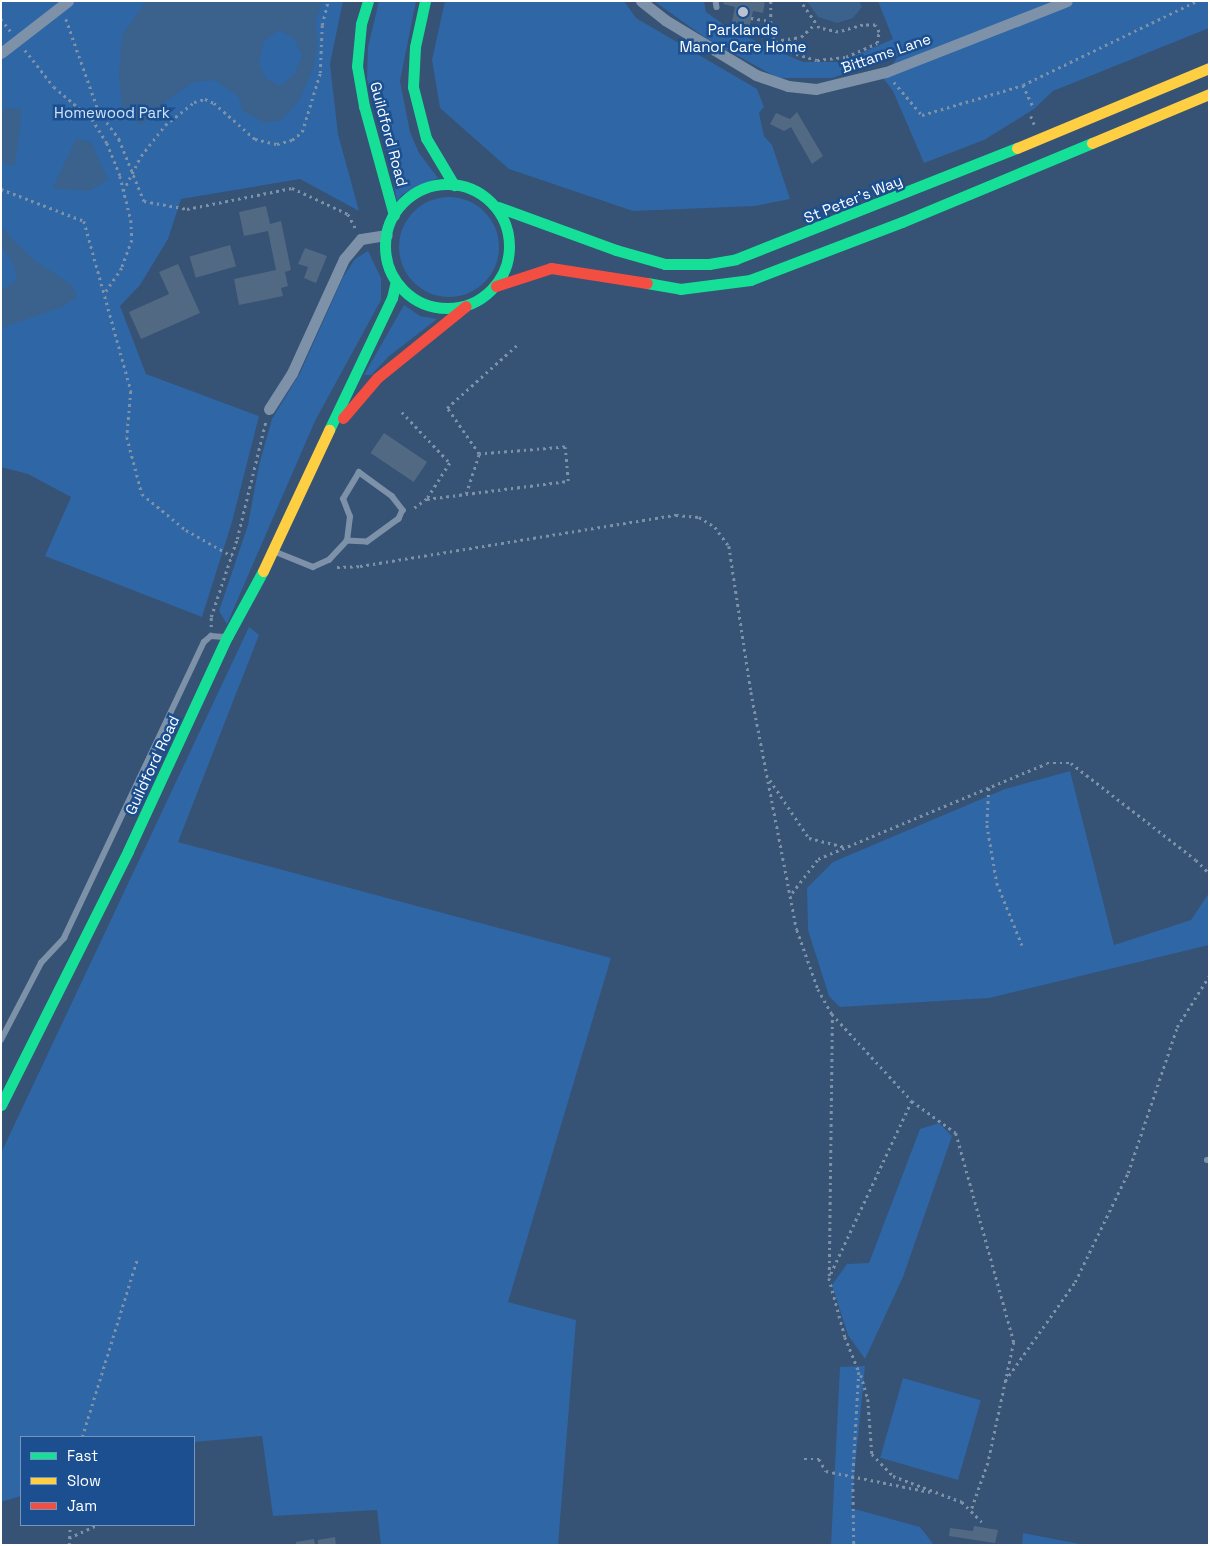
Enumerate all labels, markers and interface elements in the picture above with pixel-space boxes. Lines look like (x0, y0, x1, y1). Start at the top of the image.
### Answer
marker: Parklands Manor Care Home (737, 6, 749, 18)
place label: Parklands Manor Care Home (680, 20, 806, 55)
street label: Bittams Lane (839, 29, 933, 77)
street label: Guildford Road (366, 80, 412, 188)
park label: Homewood Park (54, 104, 170, 122)
street label: St Peter's Way (801, 171, 905, 227)
street label: Guildford Road (121, 713, 183, 817)
legend (20, 1436, 195, 1526)
text: Fast (67, 1446, 98, 1465)
text: Slow (67, 1471, 101, 1490)
text: Jam (67, 1496, 97, 1515)

